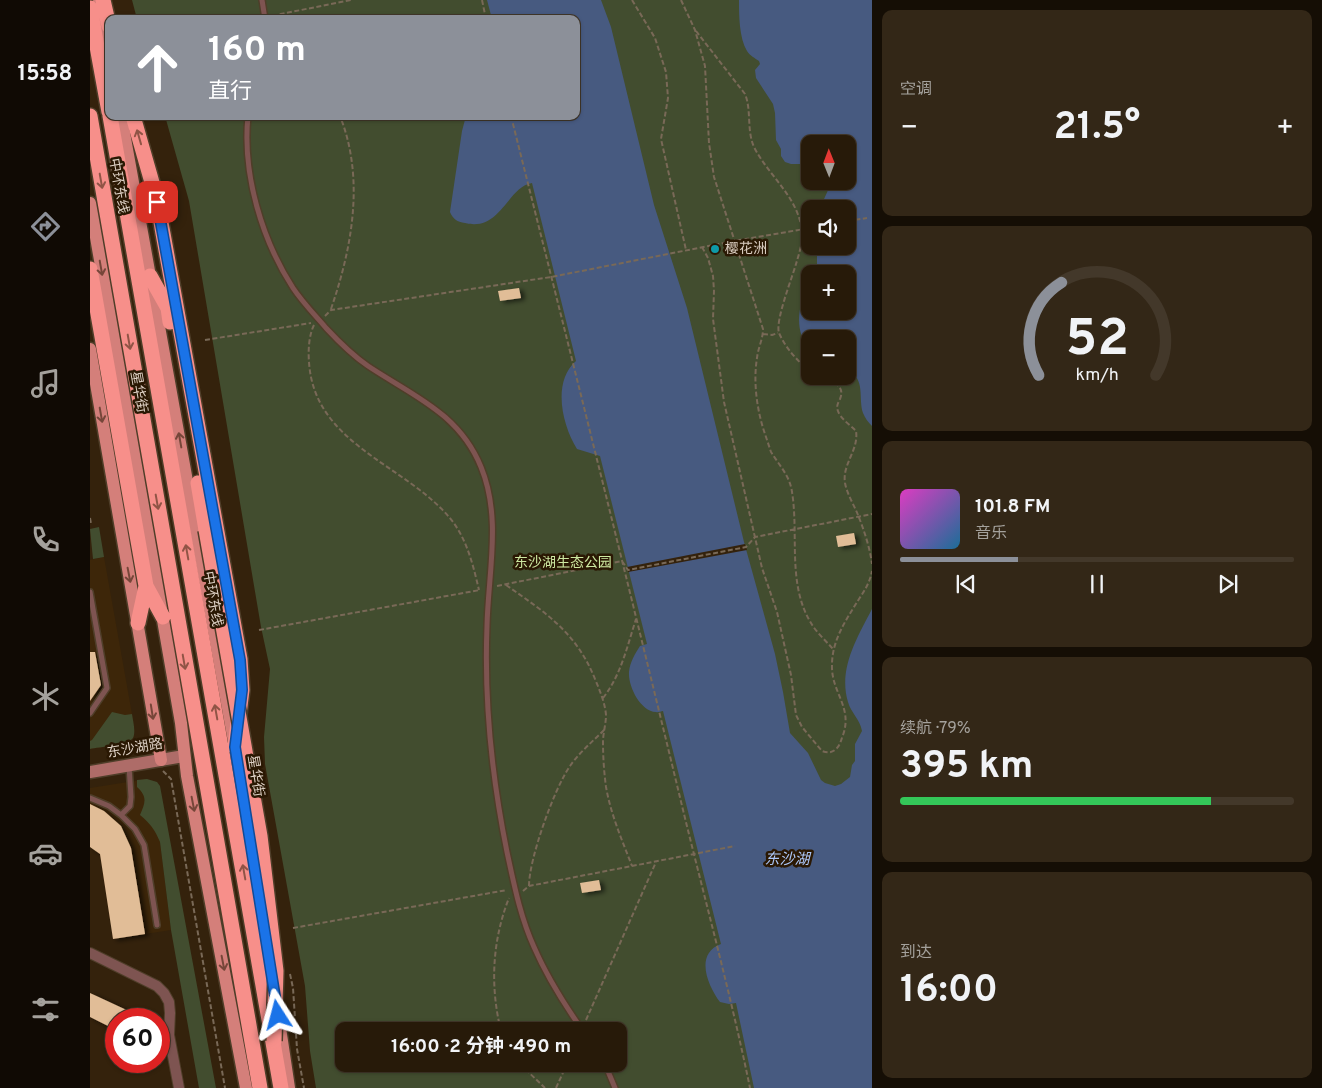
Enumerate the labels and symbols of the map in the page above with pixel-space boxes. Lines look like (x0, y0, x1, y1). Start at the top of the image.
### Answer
one-way arrow (133, 129, 143, 145)
north arrow (801, 135, 856, 190)
street label: 中环东线 (105, 157, 131, 215)
one-way arrow (97, 173, 107, 189)
pin (136, 181, 178, 223)
place label: 樱花洲 (725, 240, 767, 258)
marker: 樱花洲 (709, 243, 721, 255)
one-way arrow (97, 260, 107, 276)
one-way arrow (124, 333, 134, 349)
street label: 星华街 (126, 370, 151, 414)
one-way arrow (97, 406, 107, 422)
one-way arrow (174, 433, 184, 449)
one-way arrow (152, 493, 162, 509)
one-way arrow (182, 545, 192, 561)
park label: 东沙湖生态公园 (514, 555, 612, 572)
one-way arrow (125, 566, 134, 582)
street label: 中环东线 (199, 570, 225, 628)
one-way arrow (180, 653, 190, 669)
one-way arrow (148, 703, 158, 719)
one-way arrow (210, 705, 220, 721)
street label: 东沙湖路 (106, 736, 164, 762)
street label: 星华街 (243, 754, 268, 798)
one-way arrow (188, 795, 198, 811)
water label: 东沙湖 (764, 851, 811, 870)
one-way arrow (239, 864, 249, 880)
one-way arrow (218, 955, 228, 971)
position arrow (251, 988, 303, 1040)
speed limit sign: 60 (105, 1008, 170, 1073)

